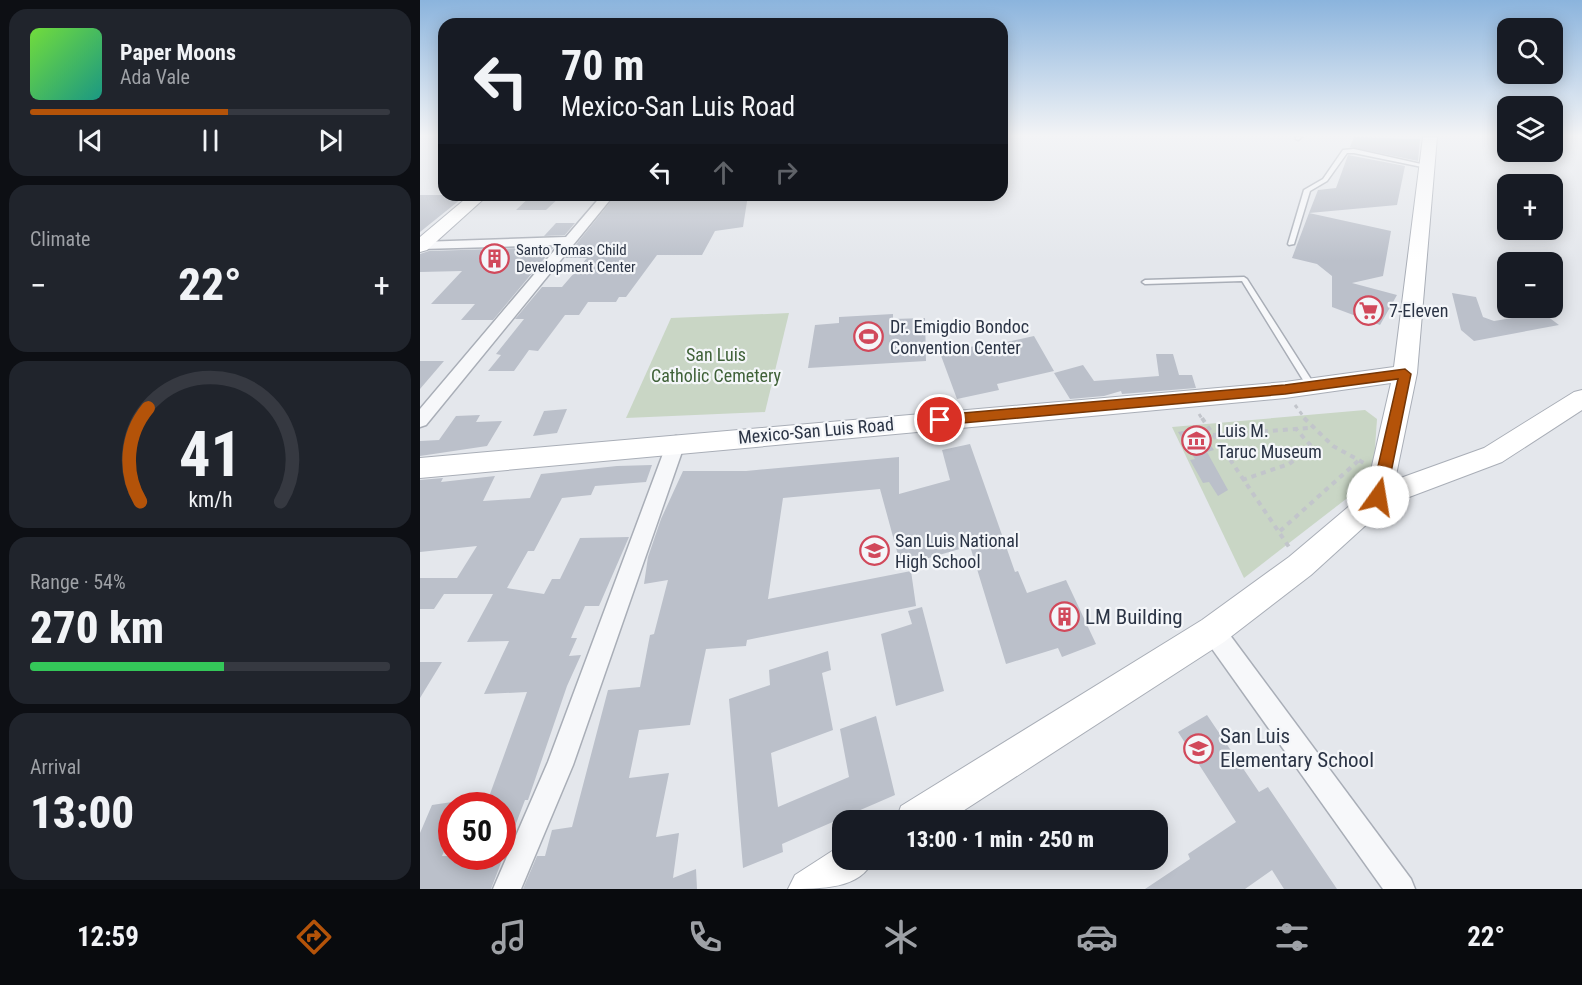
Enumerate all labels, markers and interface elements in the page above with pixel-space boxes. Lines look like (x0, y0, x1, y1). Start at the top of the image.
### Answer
map controls (1497, 18, 1563, 318)
button: search (1497, 18, 1563, 84)
text: Paper Moons (120, 40, 236, 65)
text: 70 m (561, 41, 644, 90)
icon: left (462, 42, 540, 120)
text: Ada Vale (120, 65, 190, 89)
text: Mexico-San Luis Road (561, 91, 795, 123)
button: layers (1497, 96, 1563, 162)
icon: previous (74, 124, 107, 157)
icon: pause (194, 124, 227, 157)
icon: next (314, 124, 347, 157)
icon: left (644, 156, 677, 189)
icon: ahead (707, 156, 740, 189)
icon: right (770, 156, 803, 189)
button: + (1497, 174, 1563, 240)
text: Climate (30, 227, 90, 251)
place label: Santo Tomas Child Development Center (516, 241, 636, 276)
building icon: Santo Tomas Child Development Center (479, 243, 511, 275)
button: − (1497, 252, 1563, 318)
text: 22° (178, 258, 242, 311)
text: − (30, 266, 47, 305)
text: + (374, 266, 390, 305)
supermarket icon: 7-Eleven (1352, 295, 1384, 327)
place label: 7-Eleven (1389, 300, 1449, 321)
place label: Dr. Emigdio Bondoc Convention Center (890, 316, 1029, 358)
sports icon: Dr. Emigdio Bondoc Convention Center (853, 321, 885, 353)
park label: San Luis Catholic Cemetery (651, 344, 782, 386)
pin (914, 394, 965, 445)
icon: arrive (923, 403, 956, 436)
street label: Mexico-San Luis Road (737, 413, 895, 448)
text: 41 (178, 418, 242, 491)
place label: Luis M. Taruc Museum (1217, 420, 1322, 462)
museum icon: Luis M. Taruc Museum (1180, 425, 1212, 457)
position arrow (1346, 465, 1410, 529)
text: km/h (188, 487, 232, 512)
place label: San Luis National High School (895, 530, 1019, 572)
school or university icon: San Luis National High School (858, 535, 890, 567)
text: Range · 54% (30, 570, 126, 594)
text: 270 km (30, 601, 164, 654)
building icon: LM Building (1048, 601, 1080, 633)
place label: LM Building (1085, 605, 1183, 629)
place label: San Luis Elementary School (1220, 724, 1374, 772)
school or university icon: San Luis Elementary School (1183, 732, 1215, 764)
text: Arrival (30, 755, 81, 779)
text: 13:00 (30, 786, 134, 839)
speed limit sign: 50 (438, 792, 516, 870)
text: 13:00 · 1 min · 250 m (906, 827, 1094, 852)
icon: directions (293, 916, 335, 958)
icon: music (488, 916, 530, 958)
icon: phone (684, 916, 726, 958)
icon: climate (880, 916, 922, 958)
icon: car (1076, 916, 1118, 958)
icon: filters (1271, 916, 1313, 958)
text: 12:59 (77, 921, 139, 953)
text: 22° (1467, 921, 1505, 953)

